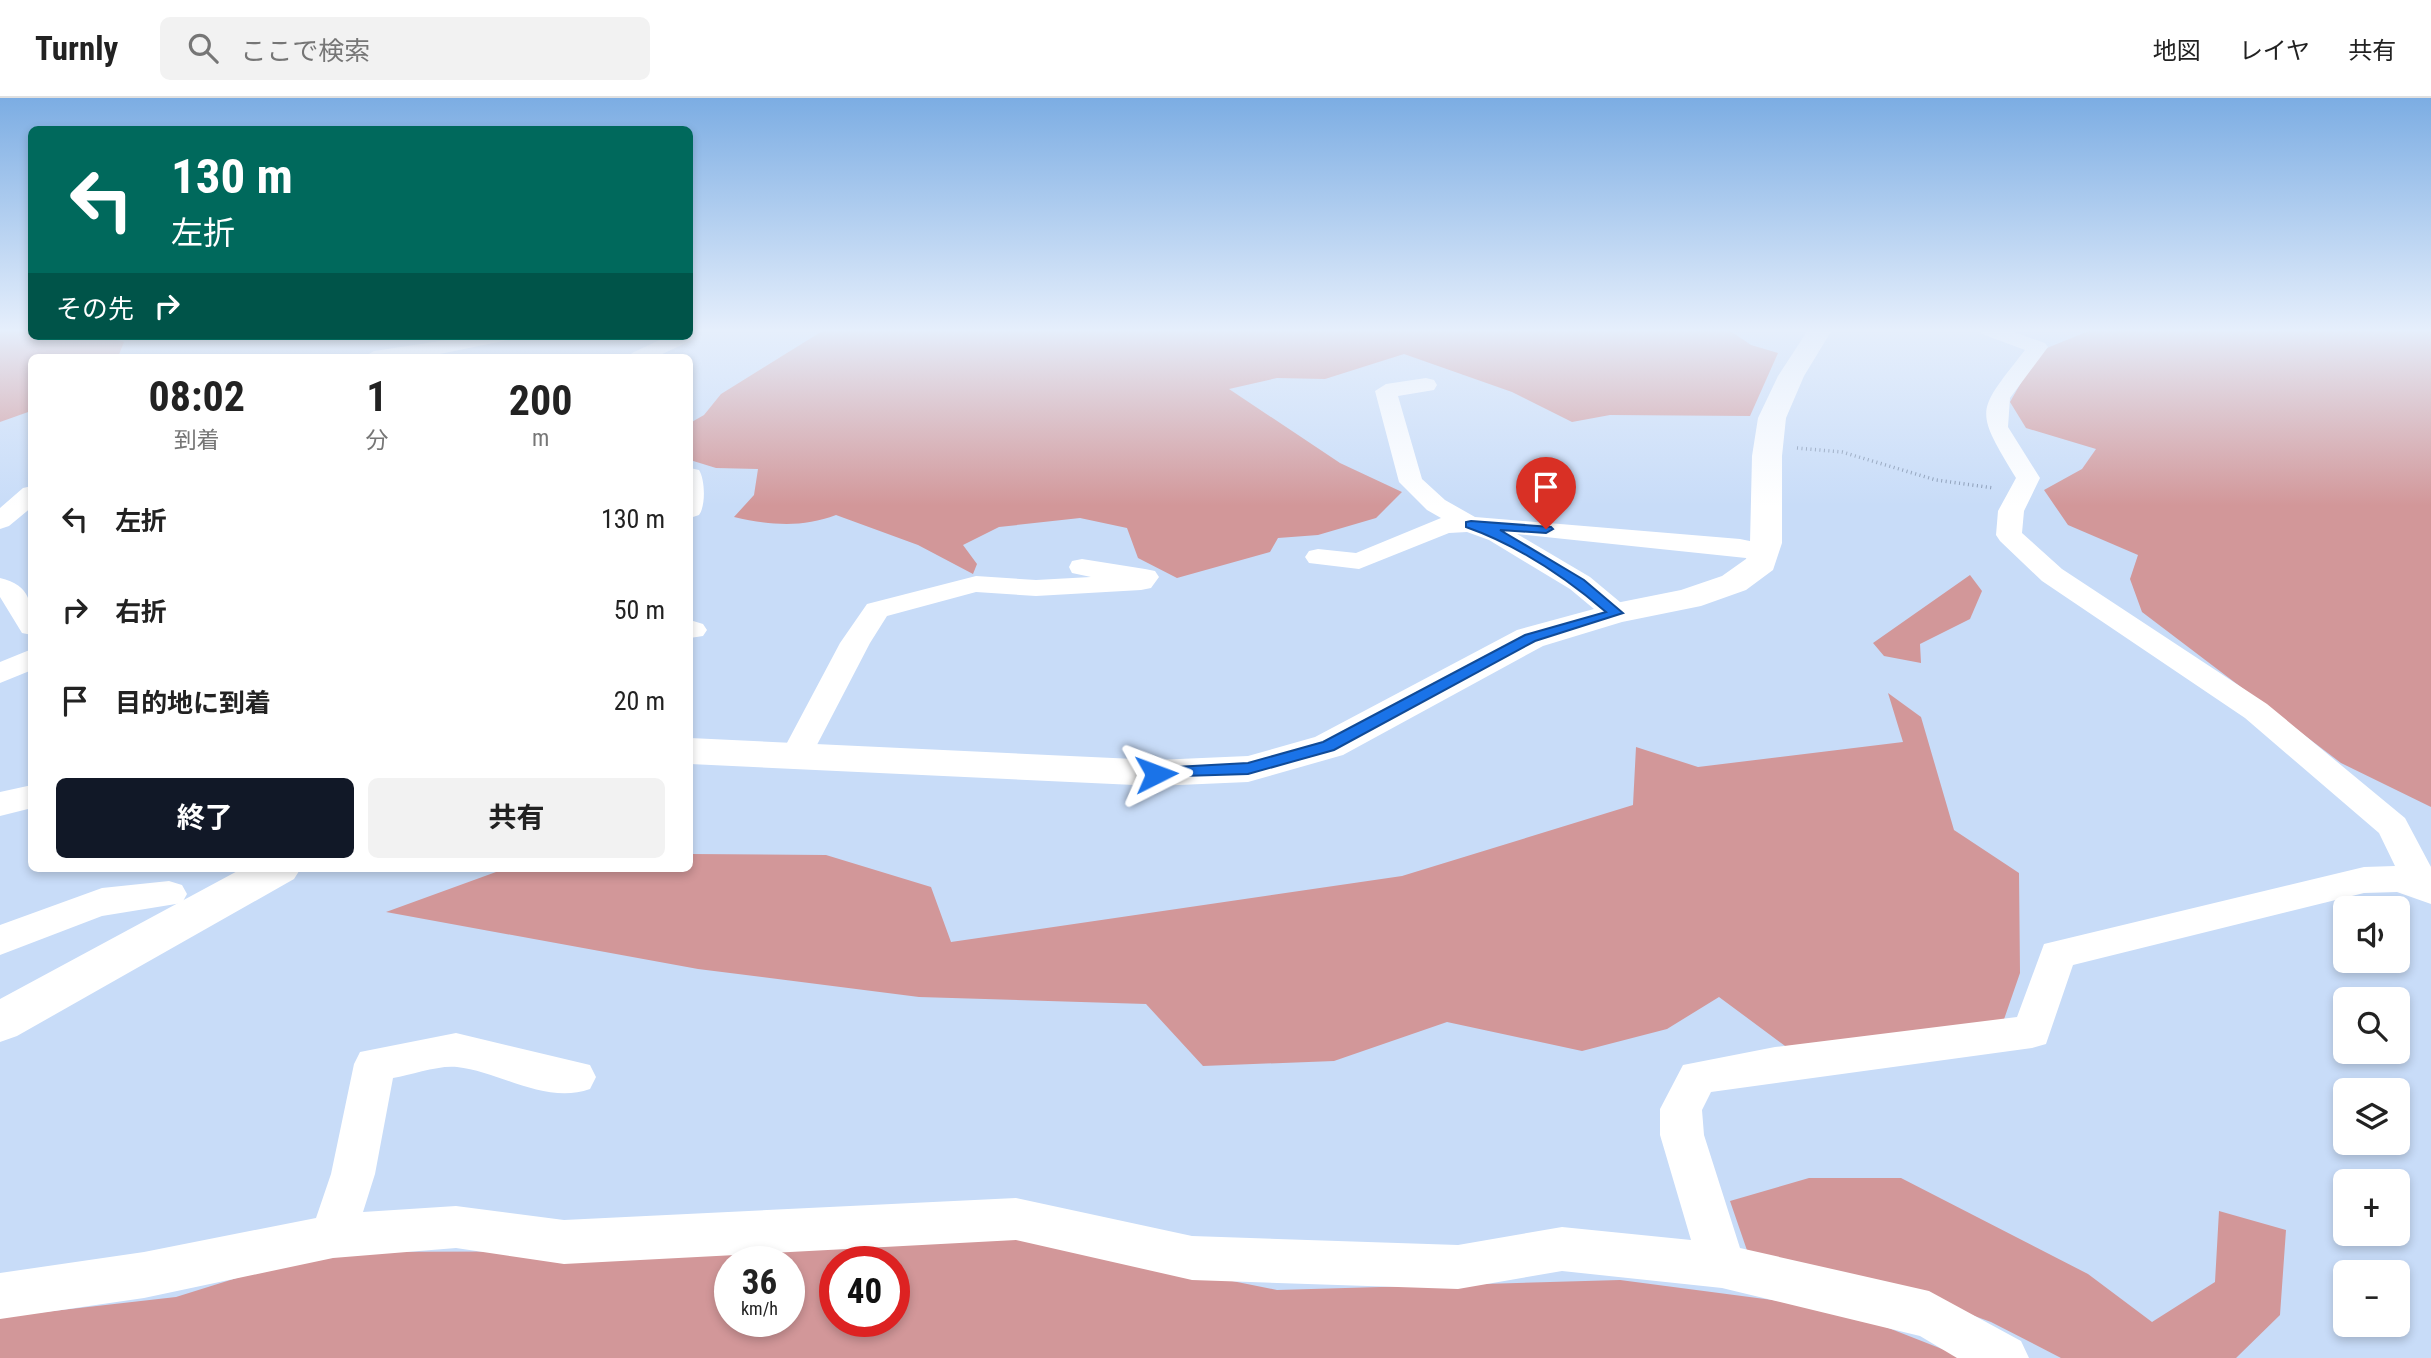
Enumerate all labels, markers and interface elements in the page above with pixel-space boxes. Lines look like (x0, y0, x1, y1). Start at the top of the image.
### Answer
search box (160, 17, 650, 80)
text: Turnly (35, 29, 118, 68)
icon: search (184, 29, 222, 67)
text: ここで検索 (240, 36, 370, 66)
text: 地図 (2153, 37, 2201, 65)
text: レイヤ (2239, 37, 2310, 65)
text: 共有 (2348, 37, 2396, 65)
text: 130 m (171, 148, 293, 205)
icon: left (56, 154, 147, 245)
text: 左折 (171, 214, 235, 252)
icon: right (148, 287, 186, 325)
text: その先 (56, 294, 134, 324)
text: 08:02 (148, 372, 245, 421)
text: 1 (366, 372, 387, 421)
text: 200 (509, 376, 572, 425)
text: m (532, 425, 549, 452)
text: 到着 (174, 427, 220, 454)
text: 分 (365, 427, 388, 454)
pin (1516, 457, 1576, 529)
icon: arrive (1527, 468, 1565, 506)
icon: left (56, 500, 94, 538)
text: 130 m (601, 504, 665, 534)
text: 左折 (115, 506, 167, 536)
icon: right (56, 591, 94, 629)
text: 50 m (614, 595, 665, 625)
text: 右折 (115, 597, 167, 627)
icon: arrive (56, 682, 94, 720)
text: 20 m (614, 686, 665, 716)
text: 目的地に到着 (115, 688, 271, 718)
position arrow (1119, 737, 1193, 811)
button: 終了 (56, 778, 354, 858)
button: 共有 (368, 778, 665, 858)
map controls (2333, 896, 2410, 1337)
button: sound (2333, 896, 2410, 973)
button: search (2333, 987, 2410, 1064)
button: layers (2333, 1078, 2410, 1155)
button: + (2333, 1169, 2410, 1246)
speed limit sign: 40 (819, 1246, 910, 1337)
button: − (2333, 1260, 2410, 1337)
text: 36 (742, 1262, 777, 1303)
text: km/h (741, 1298, 778, 1319)

